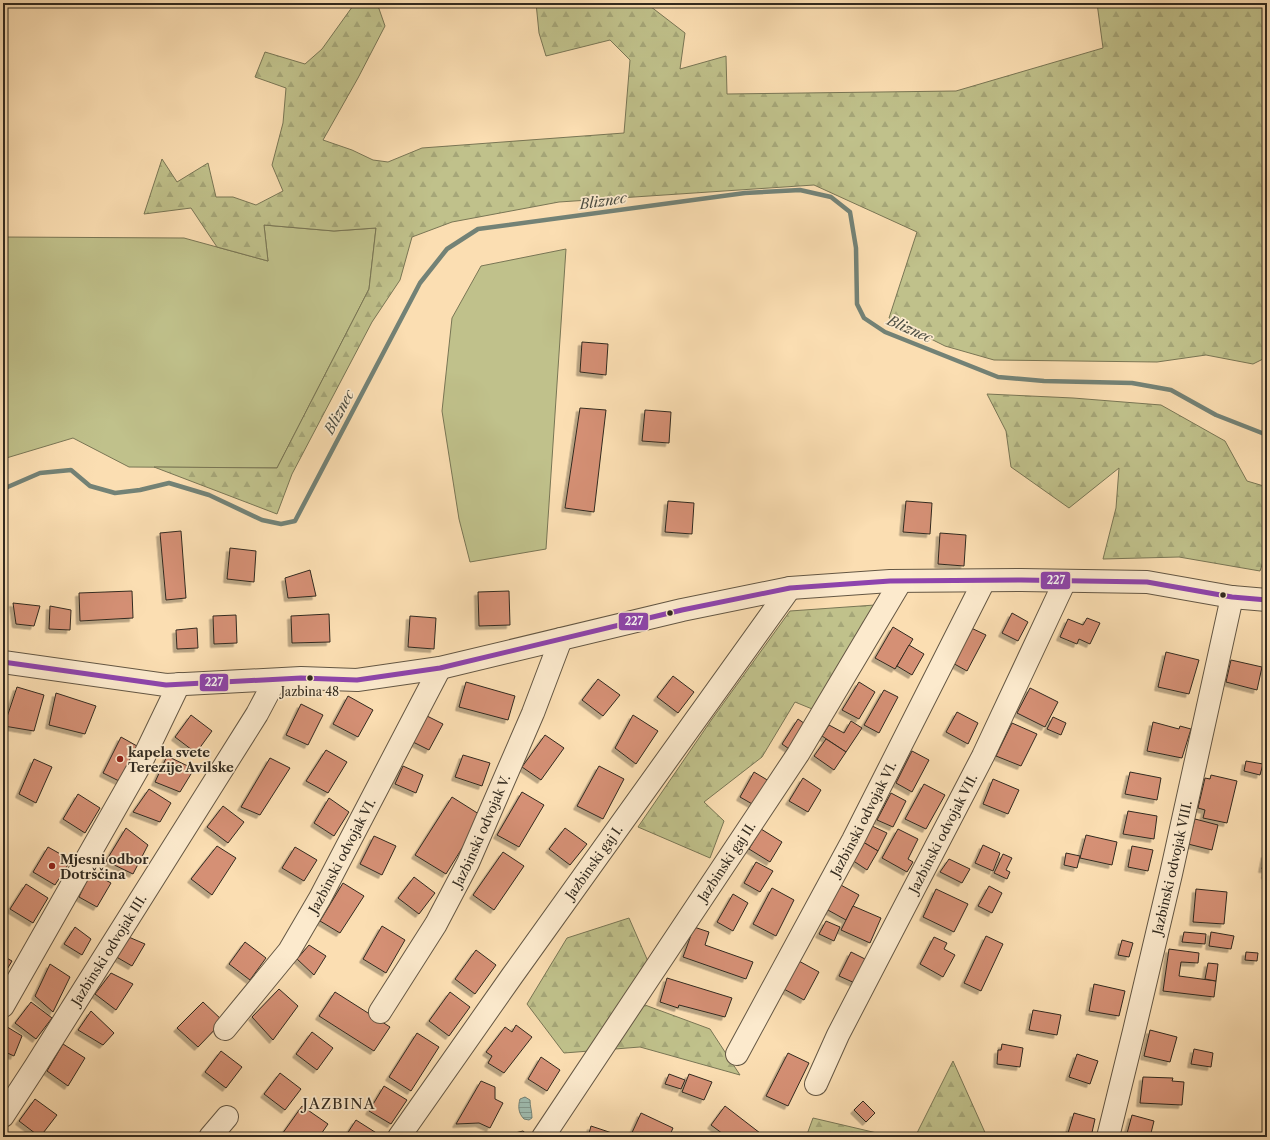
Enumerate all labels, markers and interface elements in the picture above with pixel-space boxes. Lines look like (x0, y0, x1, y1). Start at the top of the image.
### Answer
water label: Bliznec (577, 189, 629, 213)
water label: Bliznec (884, 311, 936, 347)
water label: Bliznec (319, 386, 359, 438)
line badge: 227 (1040, 571, 1071, 590)
text: 227 (1047, 573, 1066, 587)
unlabelled marker (1218, 590, 1228, 600)
unlabelled marker (665, 608, 675, 618)
line badge: 227 (618, 612, 649, 631)
text: 227 (625, 614, 644, 628)
line badge: 227 (199, 673, 229, 692)
marker: Jazbina 48 (305, 673, 315, 683)
text: 227 (205, 675, 224, 689)
place label: Jazbina 48 (279, 684, 339, 699)
place label: kapela svete Terezije Avilske (128, 744, 234, 775)
marker: kapela svete Terezije Avilske (115, 754, 125, 764)
street label: Jazbinski odvojak VI. (826, 758, 900, 881)
street label: Jazbinski odvojak VII. (904, 771, 980, 898)
street label: Jazbinski odvojak V. (448, 772, 513, 892)
street label: Jazbinski odvojak VI. (304, 795, 379, 918)
street label: Jazbinski odvojak VIII. (1149, 799, 1195, 938)
street label: Jazbinski gaj II. (693, 818, 759, 906)
street label: Jazbinski gaj I. (560, 822, 626, 904)
place label: Mjesni odbor Dotrščina (60, 851, 149, 882)
marker: Mjesni odbor Dotrščina (47, 861, 57, 871)
street label: Jazbinski odvojak III. (67, 891, 150, 1010)
district label: JAZBINA (300, 1094, 376, 1113)

